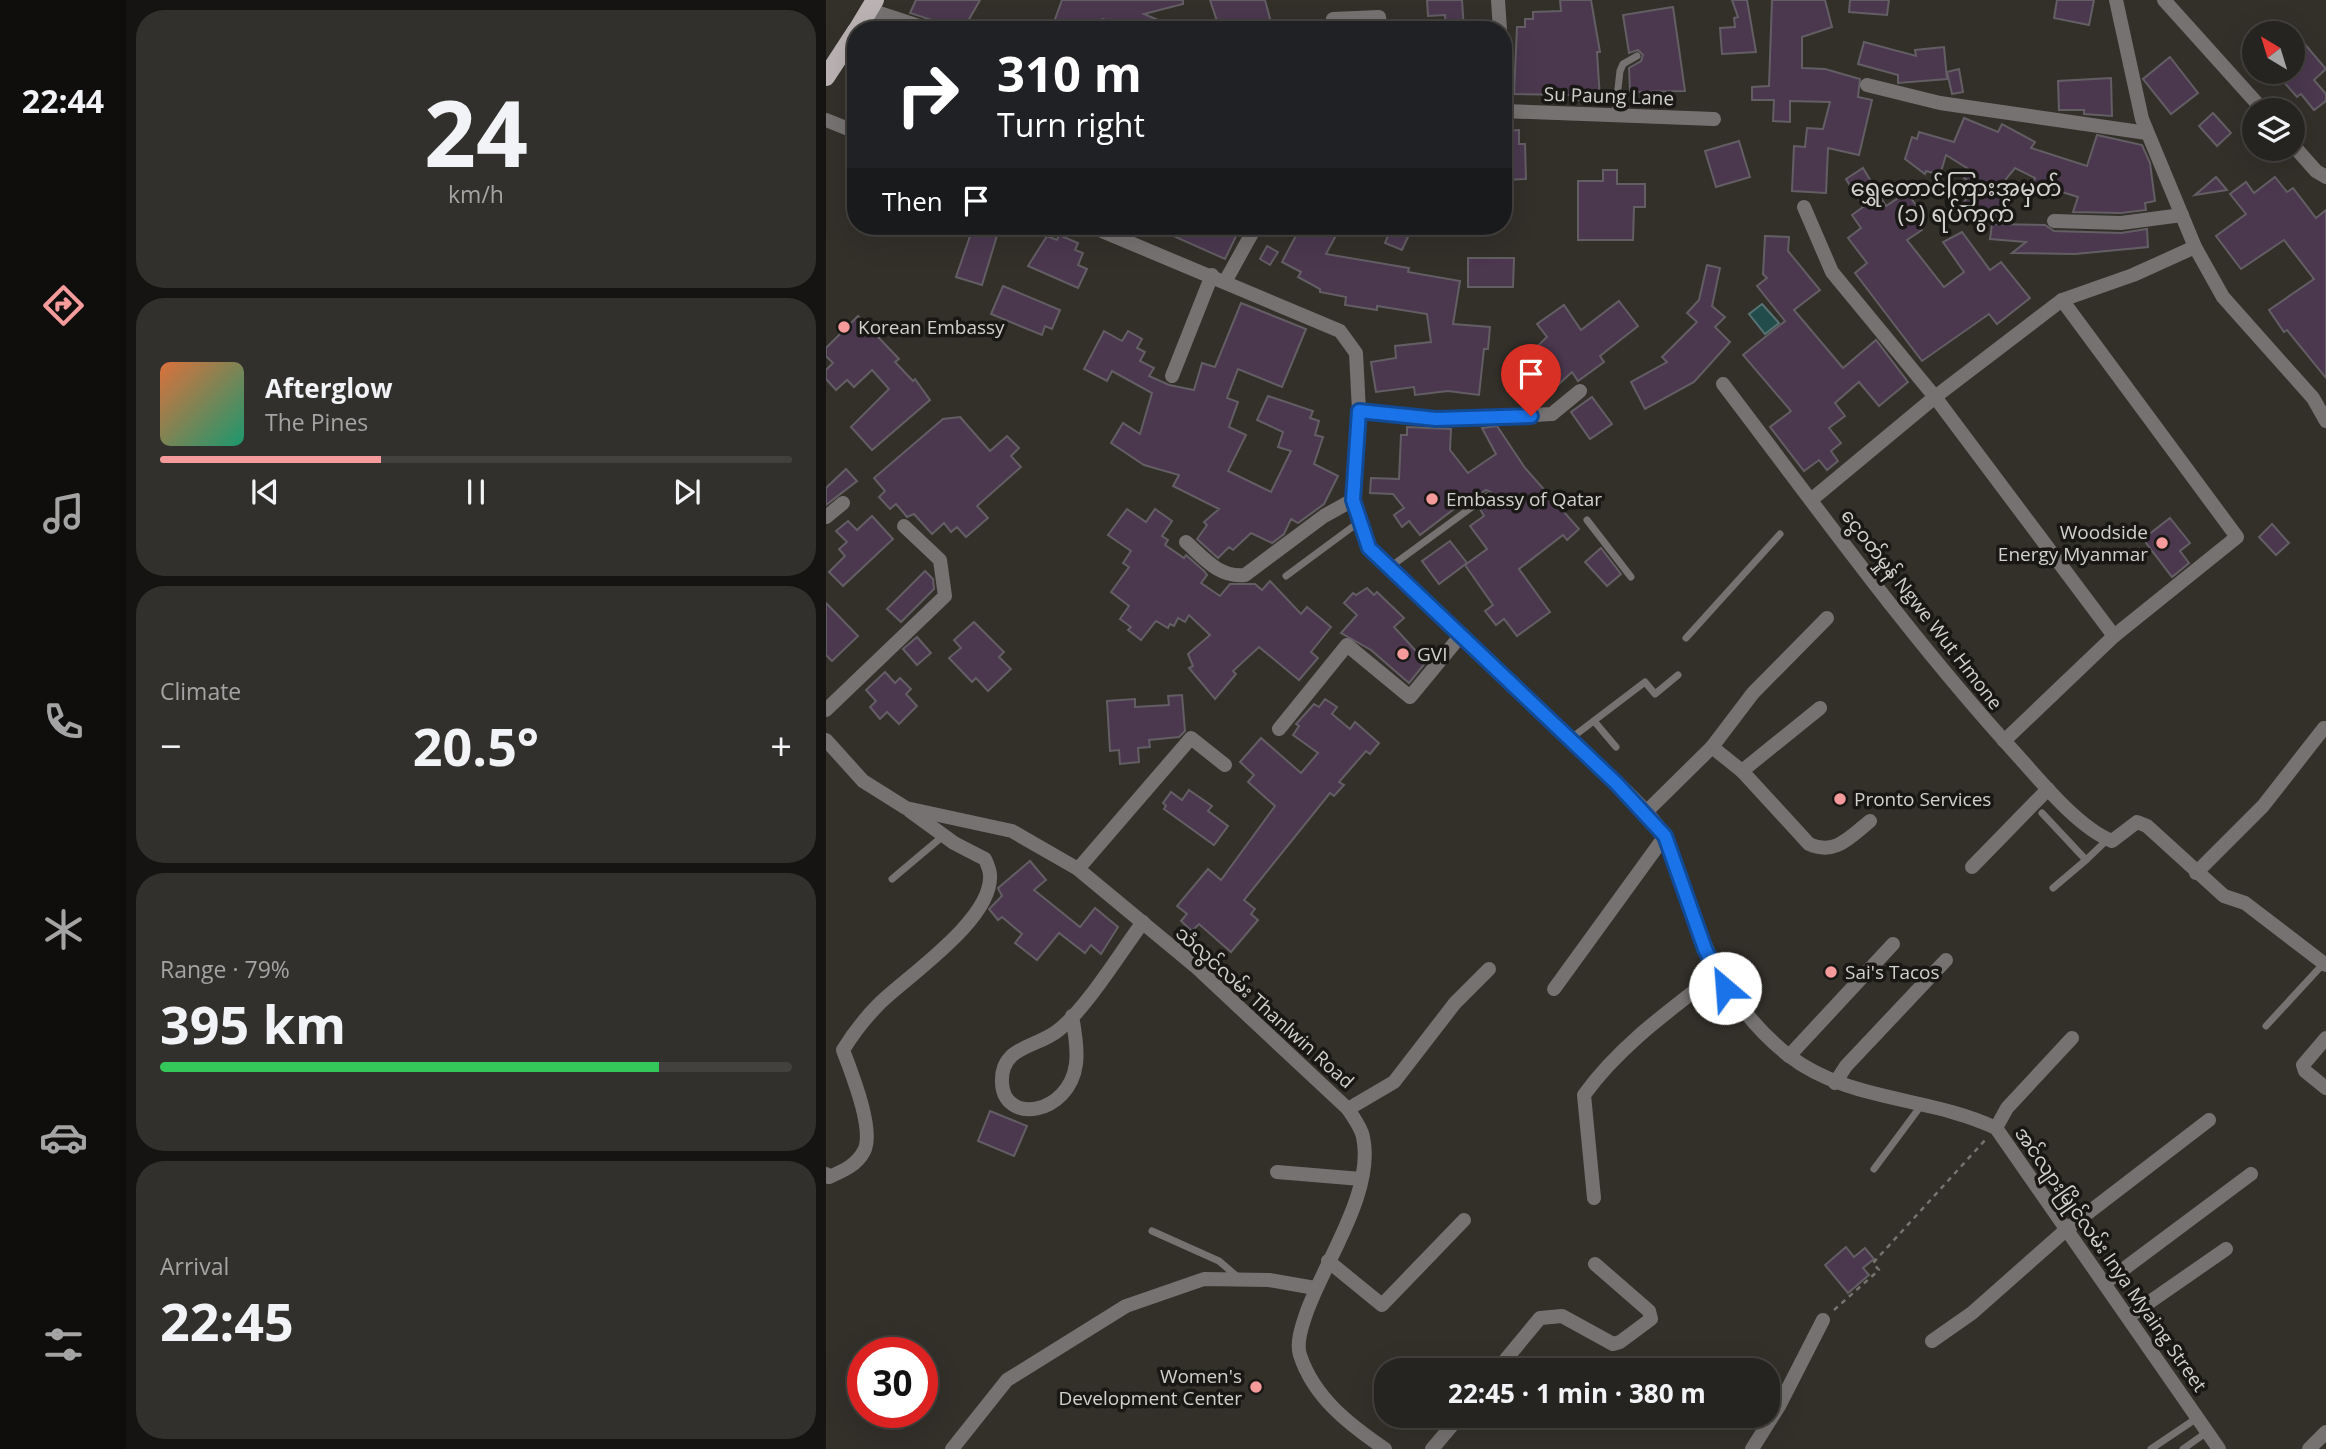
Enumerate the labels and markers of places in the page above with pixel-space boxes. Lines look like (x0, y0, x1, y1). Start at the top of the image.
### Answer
place label: Korean Embassy (858, 314, 1005, 340)
marker: Korean Embassy (836, 319, 852, 335)
pin (1501, 344, 1561, 416)
place label: Embassy of Qatar (1446, 486, 1602, 512)
marker: Embassy of Qatar (1424, 491, 1440, 507)
place label: Woodside Energy Myanmar (1998, 519, 2148, 567)
marker: Woodside Energy Myanmar (2154, 535, 2170, 551)
place label: GVI (1417, 641, 1447, 667)
marker: GVI (1395, 646, 1411, 662)
place label: Pronto Services (1854, 786, 1991, 812)
marker: Pronto Services (1832, 791, 1848, 807)
place label: Sai's Tacos (1845, 959, 1940, 985)
marker: Sai's Tacos (1823, 964, 1839, 980)
place label: Women's Development Center (1058, 1363, 1242, 1411)
marker: Women's Development Center (1248, 1379, 1264, 1395)

